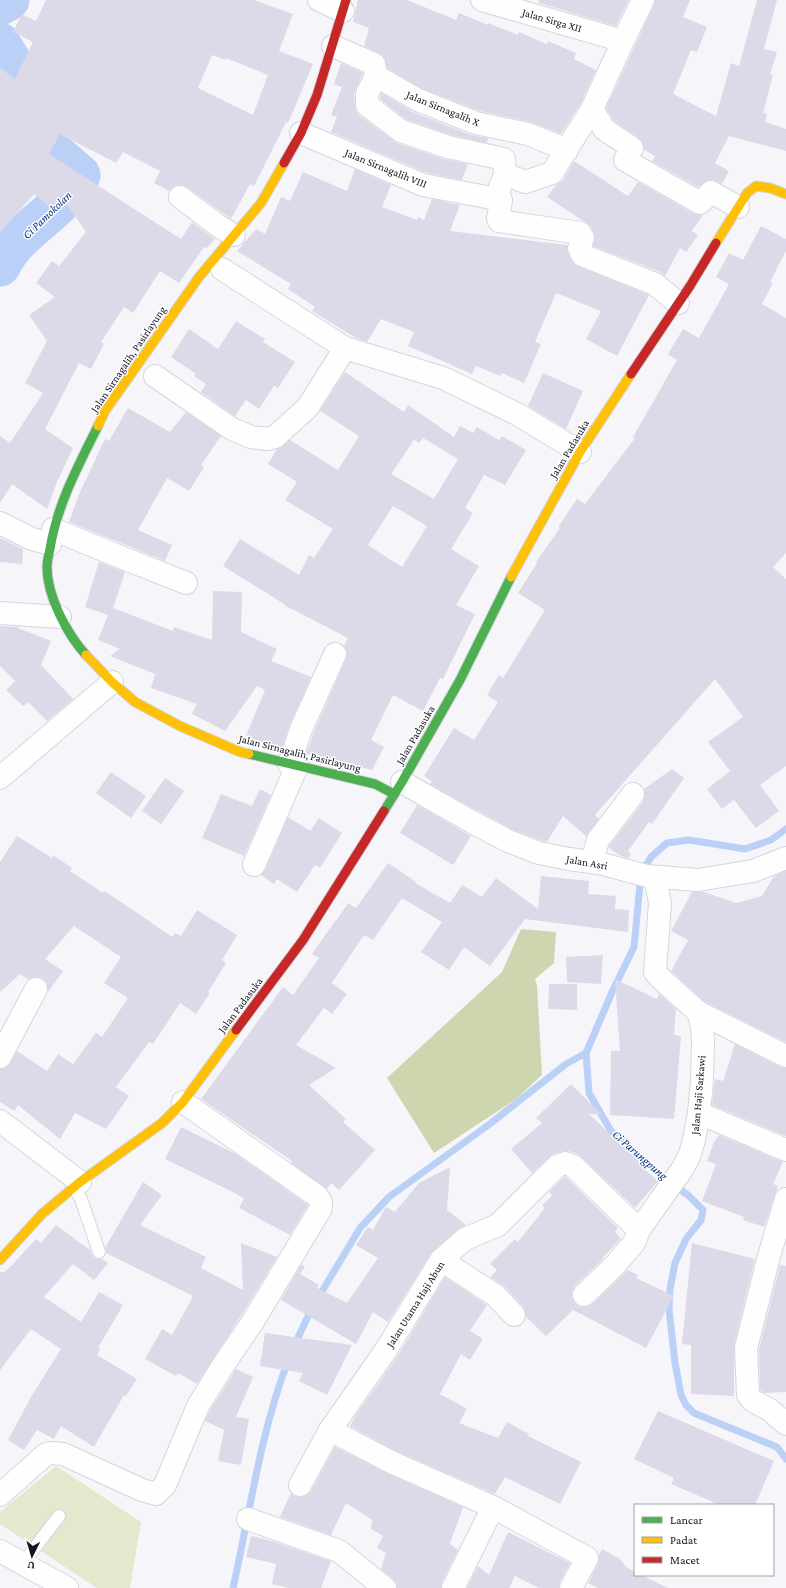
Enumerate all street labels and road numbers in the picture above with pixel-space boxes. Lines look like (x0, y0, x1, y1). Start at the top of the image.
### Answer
street label: Jalan Sirga XII (520, 5, 583, 35)
street label: Jalan Sirnagalih X (403, 88, 482, 129)
street label: Jalan Sirnagalih VIII (342, 146, 429, 191)
street label: Jalan Sirnagalih, Pasirlayung (87, 303, 169, 416)
street label: Jalan Padasuka (546, 418, 592, 482)
street label: Jalan Padasuka (393, 703, 438, 768)
street label: Jalan Sirnagalih, Pasirlayung (236, 732, 363, 775)
street label: Jalan Asri (564, 852, 609, 873)
street label: Jalan Padasuka (215, 975, 265, 1036)
street label: Jalan Haji Sarkawi (688, 1055, 708, 1136)
street label: Jalan Utama Haji Abun (383, 1259, 447, 1351)

